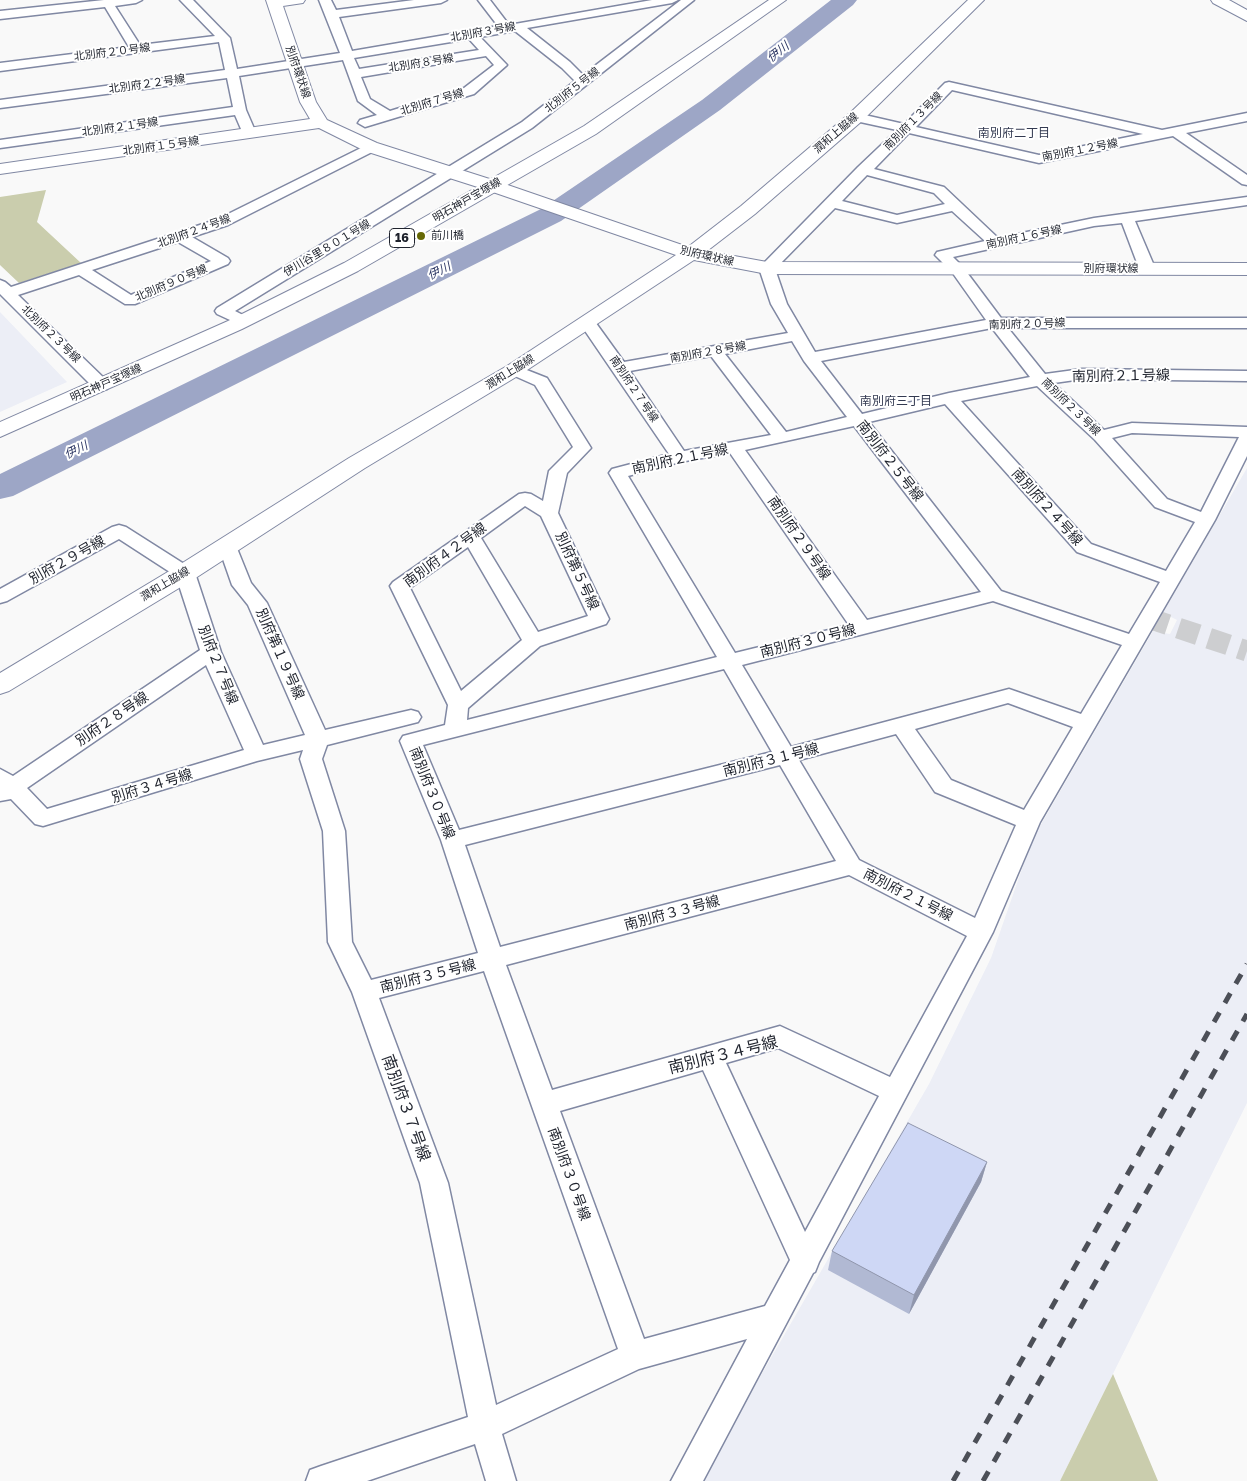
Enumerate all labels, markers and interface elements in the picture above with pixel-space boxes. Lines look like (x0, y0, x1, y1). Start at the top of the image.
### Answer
street label: 北別府３号線 (449, 20, 517, 44)
water label: 伊川 (764, 39, 792, 65)
street label: 北別府２０号線 (73, 41, 151, 63)
street label: 別府環状線 (283, 44, 313, 100)
street label: 北別府８号線 (387, 51, 455, 75)
street label: 北別府５号線 (542, 64, 602, 116)
street label: 北別府２２号線 (108, 72, 186, 96)
street label: 北別府７号線 (399, 86, 465, 118)
street label: 南別府１３号線 (881, 89, 945, 153)
street label: 潤和上脇線 (811, 110, 861, 156)
street label: 北別府２１号線 (81, 115, 159, 139)
district label: 南別府二丁目 (978, 126, 1050, 140)
street label: 北別府１５号線 (122, 134, 200, 158)
street label: 南別府１２号線 (1041, 136, 1119, 164)
street label: 明石神戸宝塚線 (430, 175, 504, 225)
street label: 北別府２４号線 (156, 212, 232, 250)
street label: 伊川谷里８０１号線 (281, 217, 373, 279)
street label: 南別府１６号線 (985, 223, 1063, 251)
road number: 16 (390, 228, 414, 248)
place label: 前川橋 (431, 229, 464, 243)
marker: 前川橋 (415, 230, 427, 242)
street label: 別府環状線 (679, 243, 735, 269)
water label: 伊川 (425, 259, 453, 283)
street label: 北別府９０号線 (133, 262, 209, 304)
street label: 別府環状線 (1084, 262, 1138, 276)
street label: 北別府２３号線 (19, 303, 83, 365)
street label: 南別府２０号線 (988, 316, 1066, 332)
street label: 南別府２８号線 (669, 339, 747, 365)
street label: 潤和上脇線 (483, 352, 537, 392)
street label: 南別府２７号線 (607, 353, 661, 425)
street label: 明石神戸宝塚線 (68, 361, 144, 405)
street label: 南別府２１号線 (1072, 367, 1170, 385)
street label: 南別府２３号線 (1039, 376, 1103, 438)
district label: 南別府三丁目 (860, 394, 932, 408)
street label: 南別府２５号線 (853, 417, 927, 505)
water label: 伊川 (62, 438, 90, 462)
street label: 南別府２１号線 (630, 441, 730, 477)
street label: 南別府２４号線 (1008, 465, 1086, 549)
street label: 南別府２９号線 (764, 493, 834, 583)
street label: 南別府４２号線 (400, 519, 490, 591)
street label: 別府第５号線 (552, 529, 602, 613)
street label: 別府２９号線 (26, 532, 108, 588)
street label: 潤和上脇線 (138, 564, 192, 604)
street label: 別府第１９号線 (252, 606, 308, 702)
street label: 南別府３０号線 (758, 621, 858, 661)
street label: 別府２７号線 (194, 623, 242, 707)
street label: 別府２８号線 (72, 689, 152, 749)
street label: 南別府３１号線 (721, 740, 821, 780)
street label: 南別府３０号線 (406, 744, 458, 842)
street label: 別府３４号線 (109, 766, 195, 806)
street label: 南別府２１号線 (861, 865, 955, 925)
street label: 南別府３３号線 (622, 892, 722, 934)
street label: 南別府３５号線 (378, 956, 478, 996)
street label: 南別府３４号線 (666, 1032, 780, 1078)
street label: 南別府３７号線 (378, 1052, 434, 1164)
street label: 南別府３０号線 (544, 1125, 594, 1223)

